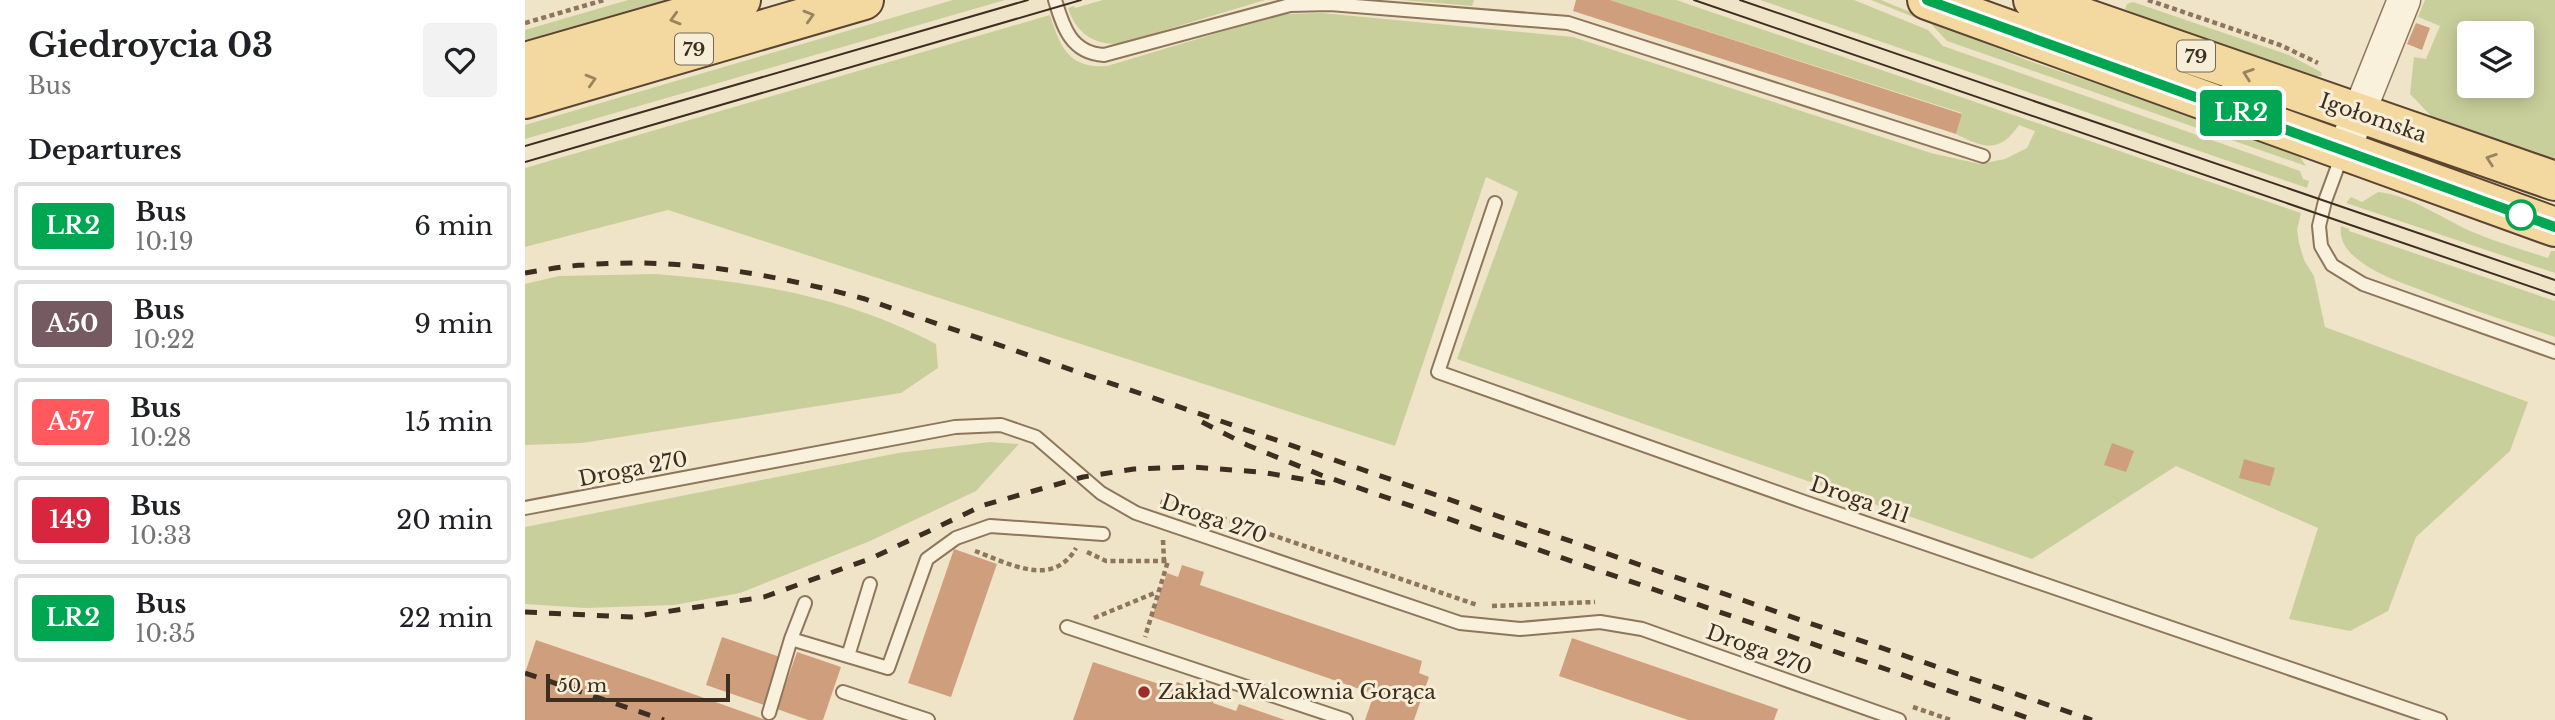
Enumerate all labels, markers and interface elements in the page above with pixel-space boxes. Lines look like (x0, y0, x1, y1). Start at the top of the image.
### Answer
one-way arrow (669, 10, 681, 25)
one-way arrow (803, 10, 815, 24)
map controls (2457, 21, 2534, 98)
button: layers (2457, 21, 2534, 98)
button: heart (423, 23, 497, 97)
text: Giedroycia 03 (28, 25, 273, 66)
road number: 79 (675, 34, 713, 64)
road number: 79 (2177, 40, 2215, 72)
one-way arrow (2242, 68, 2255, 82)
text: Bus (28, 72, 71, 100)
one-way arrow (584, 73, 596, 88)
street label: Igołomska (2316, 88, 2430, 149)
line badge: LR2 (2201, 90, 2281, 136)
text: LR2 (2214, 98, 2268, 127)
text: Departures (28, 134, 182, 166)
one-way arrow (2485, 153, 2497, 167)
text: Bus (135, 196, 186, 228)
unlabelled marker (2506, 200, 2536, 230)
text: 6 min (414, 210, 493, 242)
text: LR2 (46, 211, 100, 240)
text: 10:19 (135, 228, 193, 256)
text: Bus (133, 294, 185, 326)
text: 9 min (414, 308, 493, 340)
text: A50 (46, 309, 98, 338)
text: 10:22 (133, 326, 195, 354)
text: Bus (130, 392, 181, 424)
text: 15 min (404, 406, 493, 438)
text: A57 (47, 407, 94, 436)
text: 10:28 (130, 424, 191, 452)
street label: Droga 270 (576, 446, 690, 492)
street label: Droga 211 (1807, 471, 1913, 529)
street label: Droga 270 (1157, 489, 1271, 549)
text: Bus (130, 490, 181, 522)
text: 20 min (396, 504, 493, 536)
text: 149 (49, 505, 92, 534)
text: 10:33 (130, 522, 192, 550)
text: Bus (135, 588, 186, 620)
text: 22 min (399, 602, 493, 634)
text: LR2 (46, 603, 100, 632)
street label: Droga 270 (1703, 619, 1815, 681)
text: 10:35 (135, 620, 196, 648)
scale bar (546, 671, 730, 703)
text: 50 m (557, 674, 607, 697)
place label: Zakład Walcownia Gorąca (1158, 679, 1436, 705)
marker: Zakład Walcownia Gorąca (1136, 684, 1152, 700)

